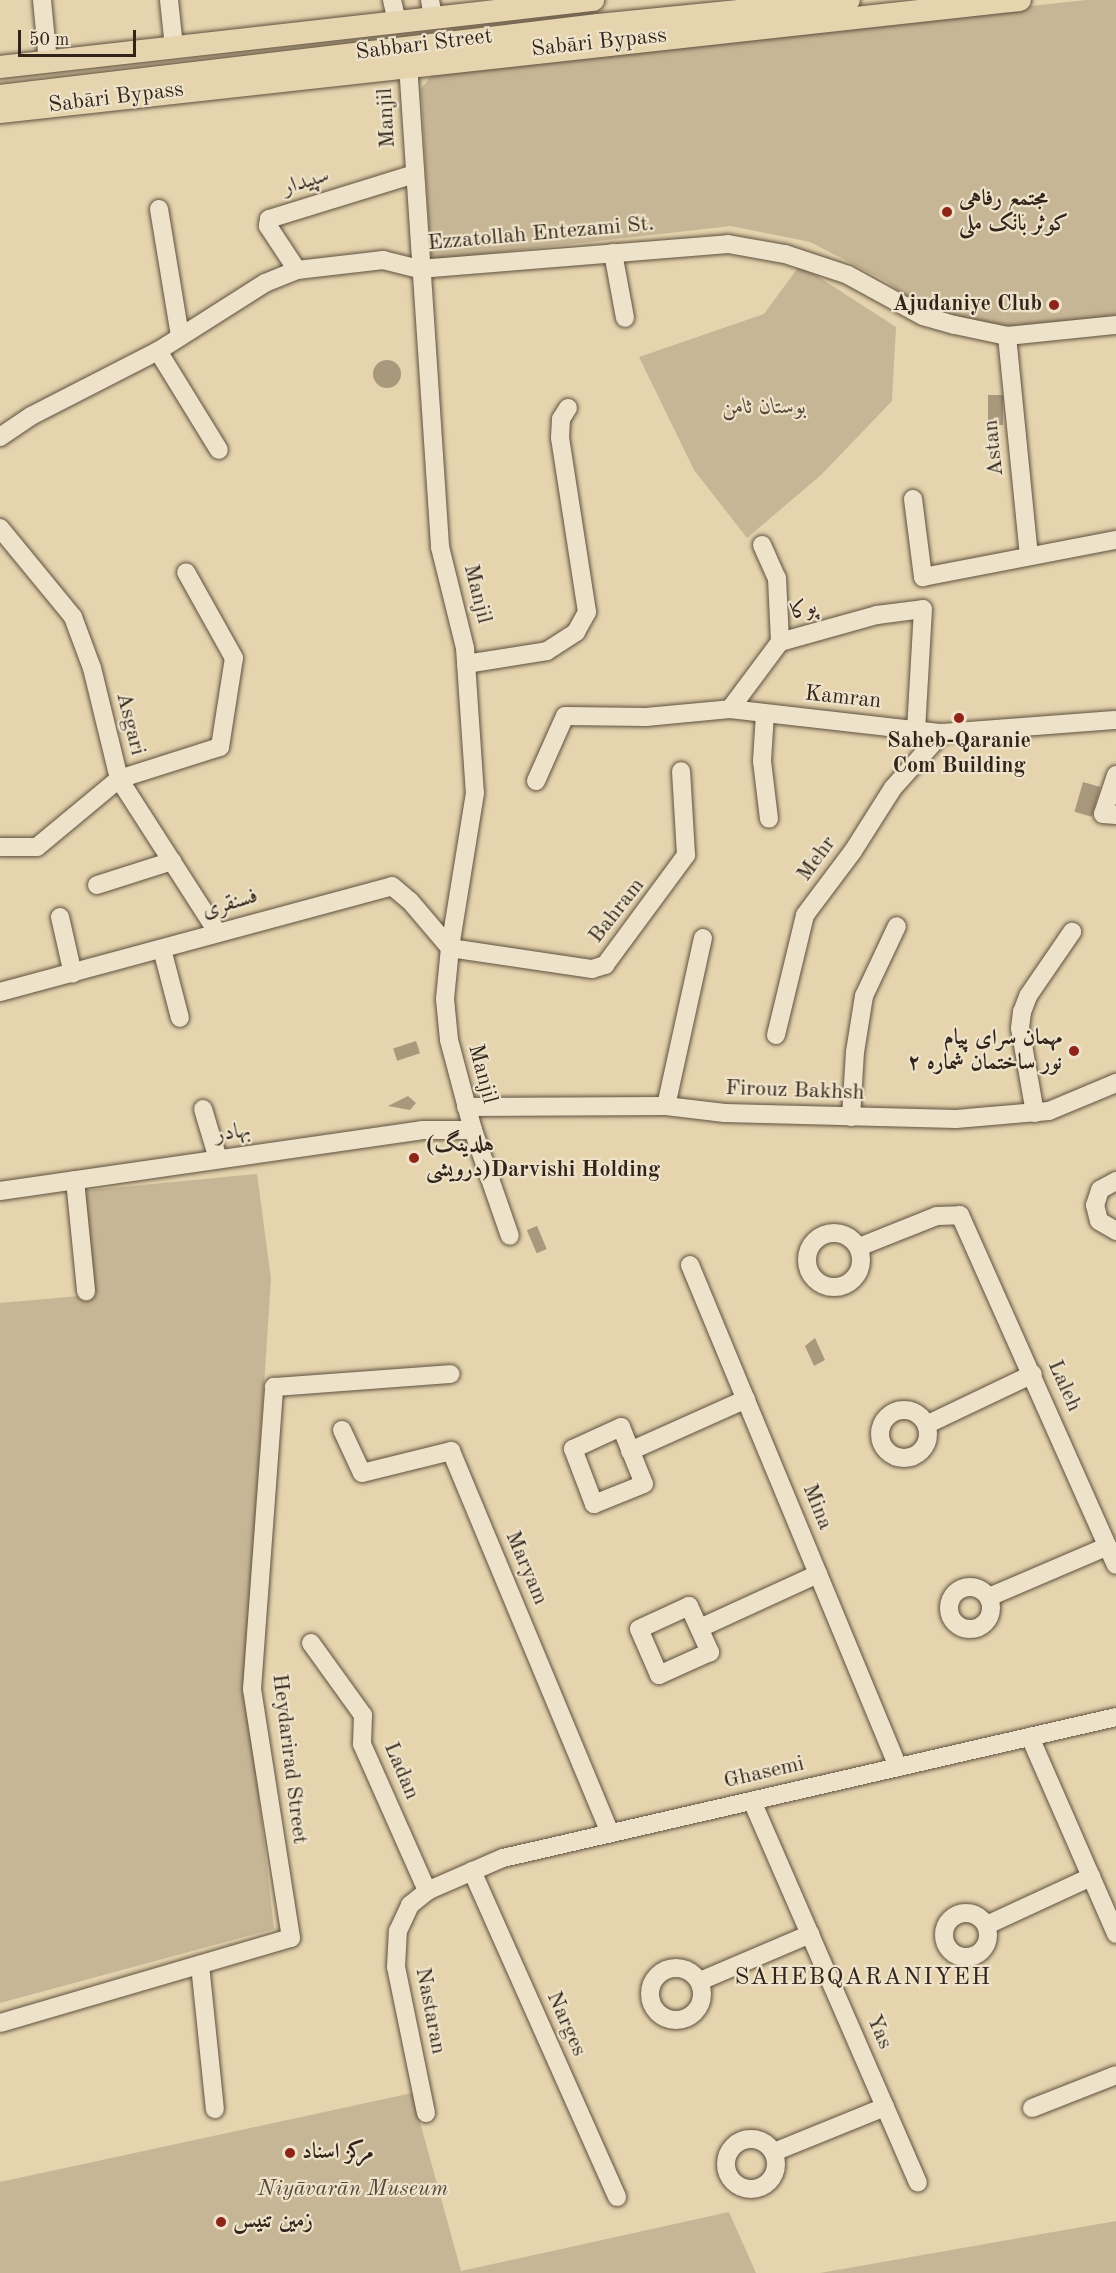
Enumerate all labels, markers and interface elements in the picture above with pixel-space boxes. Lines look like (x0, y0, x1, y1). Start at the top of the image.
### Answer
scale bar (21, 18, 140, 56)
street label: Sabāri Bypass (530, 23, 668, 63)
street label: Sabbari Street (354, 24, 494, 66)
text: 50 m (29, 31, 69, 49)
street label: Sabāri Bypass (47, 77, 185, 119)
street label: Manjil (372, 87, 402, 149)
street label: سپیدار (280, 162, 332, 202)
place label: مجتمع رفاهی کوثر بانک ملی (959, 186, 1068, 237)
marker: مجتمع رفاهی کوثر بانک ملی (940, 205, 954, 219)
street label: Ezzatollah Entezami St. (427, 211, 655, 257)
place label: Ajudaniye Club (892, 292, 1042, 318)
marker: Ajudaniye Club (1047, 298, 1061, 312)
park label: بوستان ثامن (722, 395, 806, 421)
street label: Astan (978, 418, 1010, 478)
street label: Manjil (457, 562, 497, 626)
street label: پوکا (788, 594, 820, 626)
street label: Kamran (803, 681, 883, 715)
street label: Asgari (109, 690, 151, 758)
marker: Saheb-Qaranie Com Building (952, 711, 966, 725)
place label: Saheb-Qaranie Com Building (887, 728, 1031, 780)
street label: Mehr (792, 831, 842, 887)
street label: Bahram (583, 873, 651, 949)
street label: فسنقری (199, 883, 261, 925)
place label: مهمان سرای پیام نور ساختمان شماره ۲ (908, 1025, 1062, 1076)
street label: Manjil (461, 1042, 503, 1106)
marker: مهمان سرای پیام نور ساختمان شماره ۲ (1067, 1044, 1081, 1058)
street label: Firouz Bakhsh (725, 1075, 865, 1107)
street label: بهادر (214, 1117, 252, 1149)
place label: (هلدینگ درویشی)Darvishi Holding (426, 1132, 660, 1184)
marker: (هلدینگ درویشی)Darvishi Holding (407, 1151, 421, 1165)
street label: Laleh (1041, 1356, 1087, 1416)
street label: Mina (796, 1480, 838, 1534)
street label: Maryam (499, 1527, 553, 1609)
street label: Heydarirad Street (265, 1672, 313, 1846)
street label: Ladan (377, 1738, 425, 1804)
street label: Ghasemi (721, 1751, 807, 1795)
street label: Nastaran (409, 1965, 451, 2057)
district label: SAHEBQARANIYEH (734, 1965, 992, 1993)
street label: Narges (540, 1987, 592, 2061)
street label: Yas (860, 2011, 898, 2053)
place label: مرکز اسناد (302, 2140, 374, 2166)
marker: مرکز اسناد (283, 2146, 297, 2160)
park label: Niyāvarān Museum (258, 2177, 448, 2203)
place label: زمین تنیس (233, 2209, 313, 2235)
marker: زمین تنیس (214, 2215, 228, 2229)

